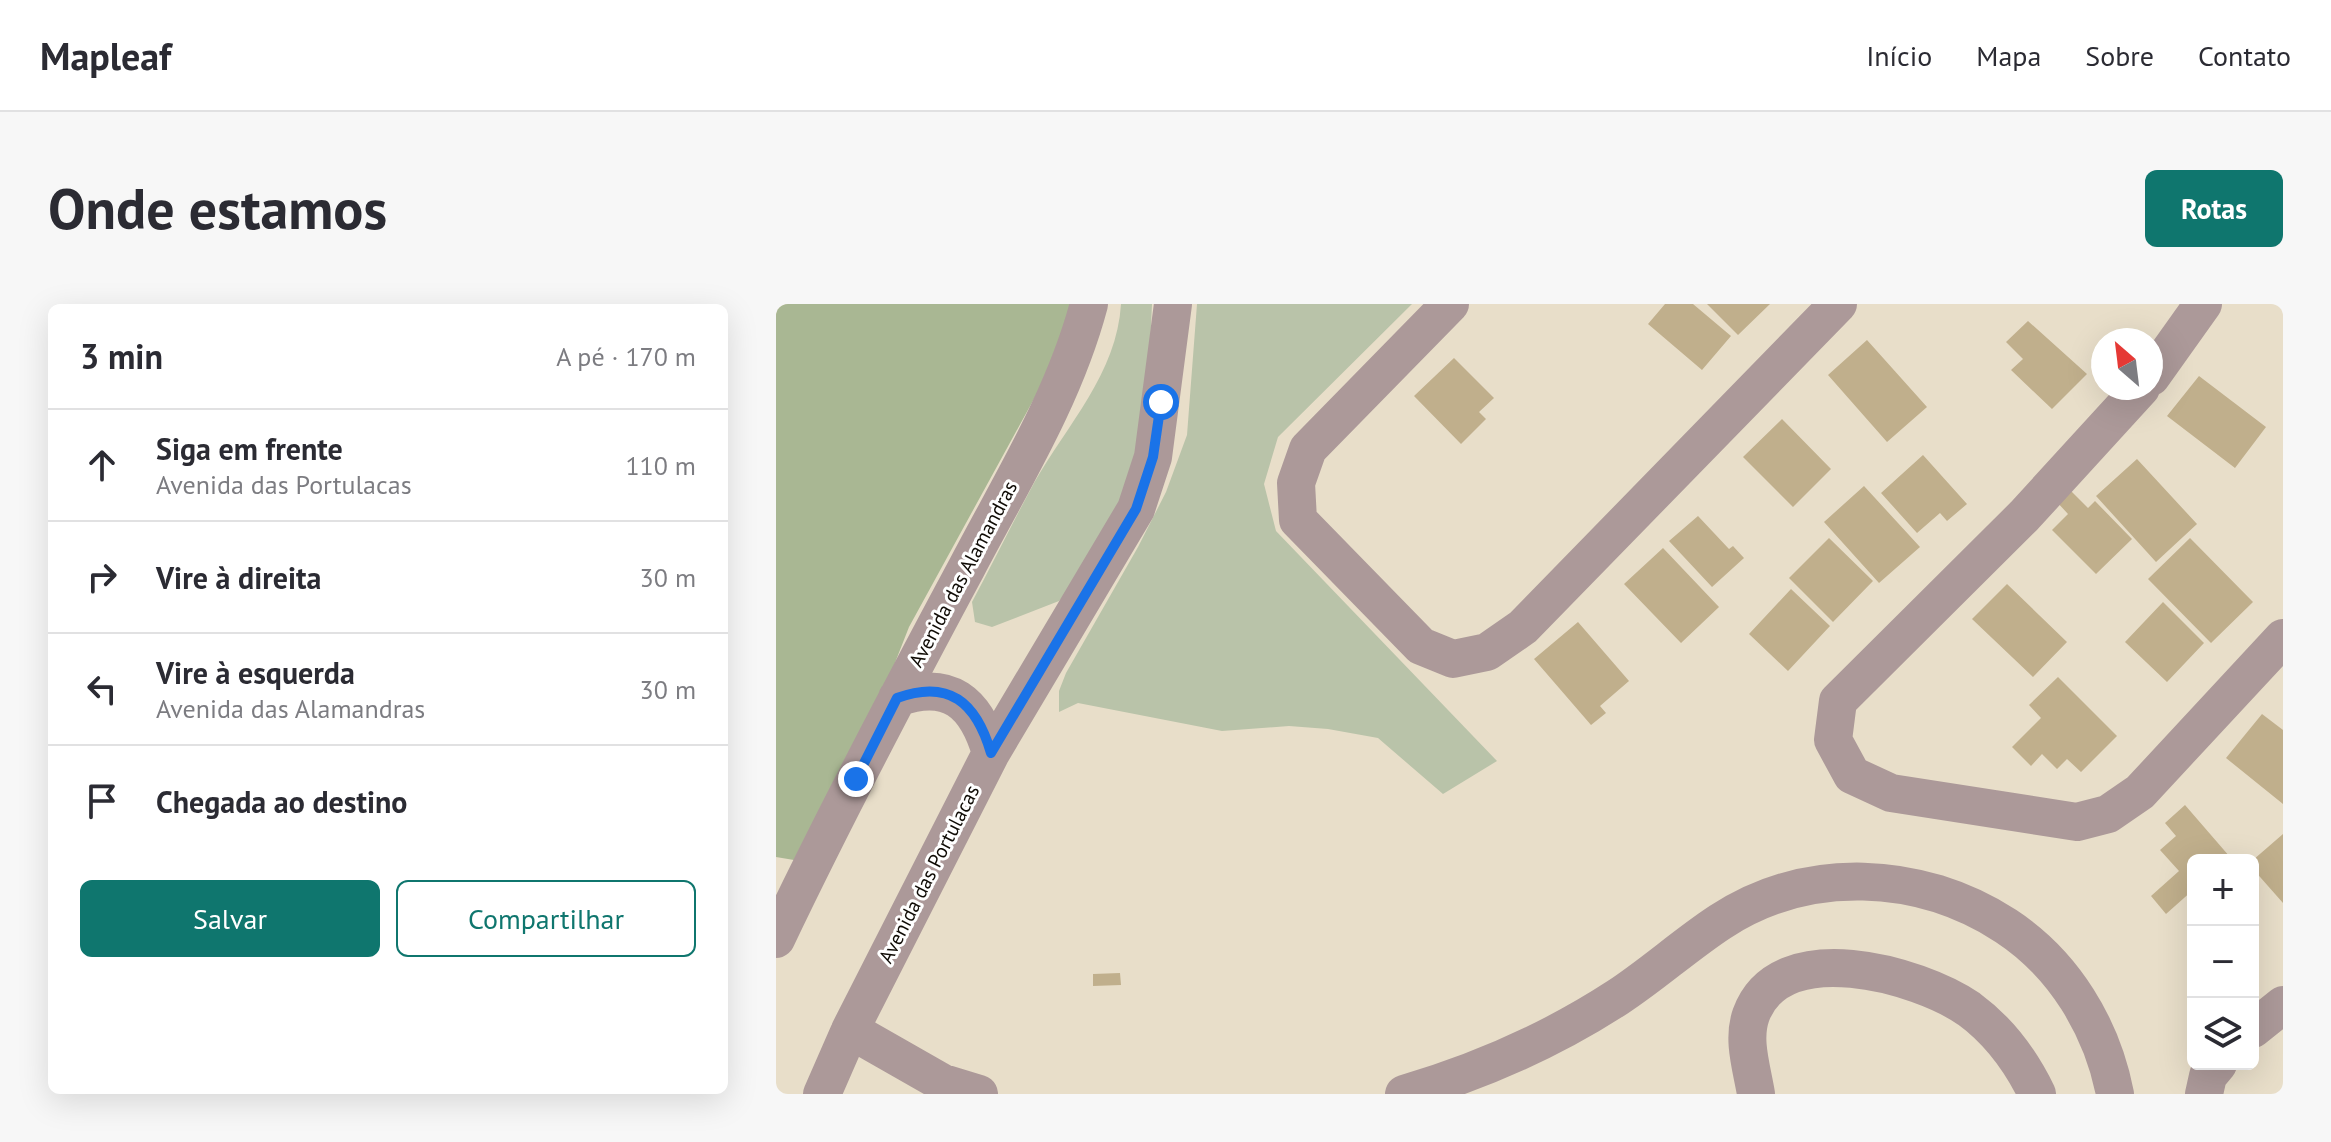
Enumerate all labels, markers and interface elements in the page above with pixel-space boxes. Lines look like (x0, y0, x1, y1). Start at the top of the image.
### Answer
text: Mapleaf (40, 31, 171, 80)
text: Início (1866, 37, 1932, 74)
text: Mapa (1976, 37, 2041, 74)
text: Sobre (2085, 37, 2154, 74)
text: Contato (2198, 37, 2291, 74)
button: Rotas (2145, 170, 2283, 247)
text: Onde estamos (48, 172, 387, 244)
north arrow (2091, 328, 2163, 400)
text: 3 min (80, 334, 163, 378)
text: A pé · 170 m (556, 340, 696, 373)
route start (1143, 384, 1179, 420)
text: Siga em frente (156, 429, 343, 468)
icon: ahead (80, 443, 124, 487)
text: 110 m (625, 449, 696, 482)
text: Avenida das Portulacas (156, 468, 412, 501)
street label: Avenida das Alamandras (903, 476, 1023, 672)
icon: right (80, 555, 124, 599)
text: Vire à direita (156, 558, 321, 597)
text: 30 m (640, 561, 696, 594)
text: Vire à esquerda (156, 653, 355, 692)
icon: left (80, 667, 124, 711)
text: 30 m (640, 673, 696, 706)
text: Avenida das Alamandras (156, 692, 425, 725)
route end (838, 761, 874, 797)
icon: arrive (80, 779, 124, 823)
street label: Avenida das Portulacas (873, 781, 985, 967)
text: Chegada ao destino (156, 782, 407, 821)
map controls (2187, 854, 2259, 1070)
button: + (2187, 854, 2259, 926)
button: Salvar (80, 880, 380, 957)
button: Compartilhar (396, 880, 696, 957)
button: − (2187, 926, 2259, 998)
button: layers (2187, 998, 2259, 1070)

